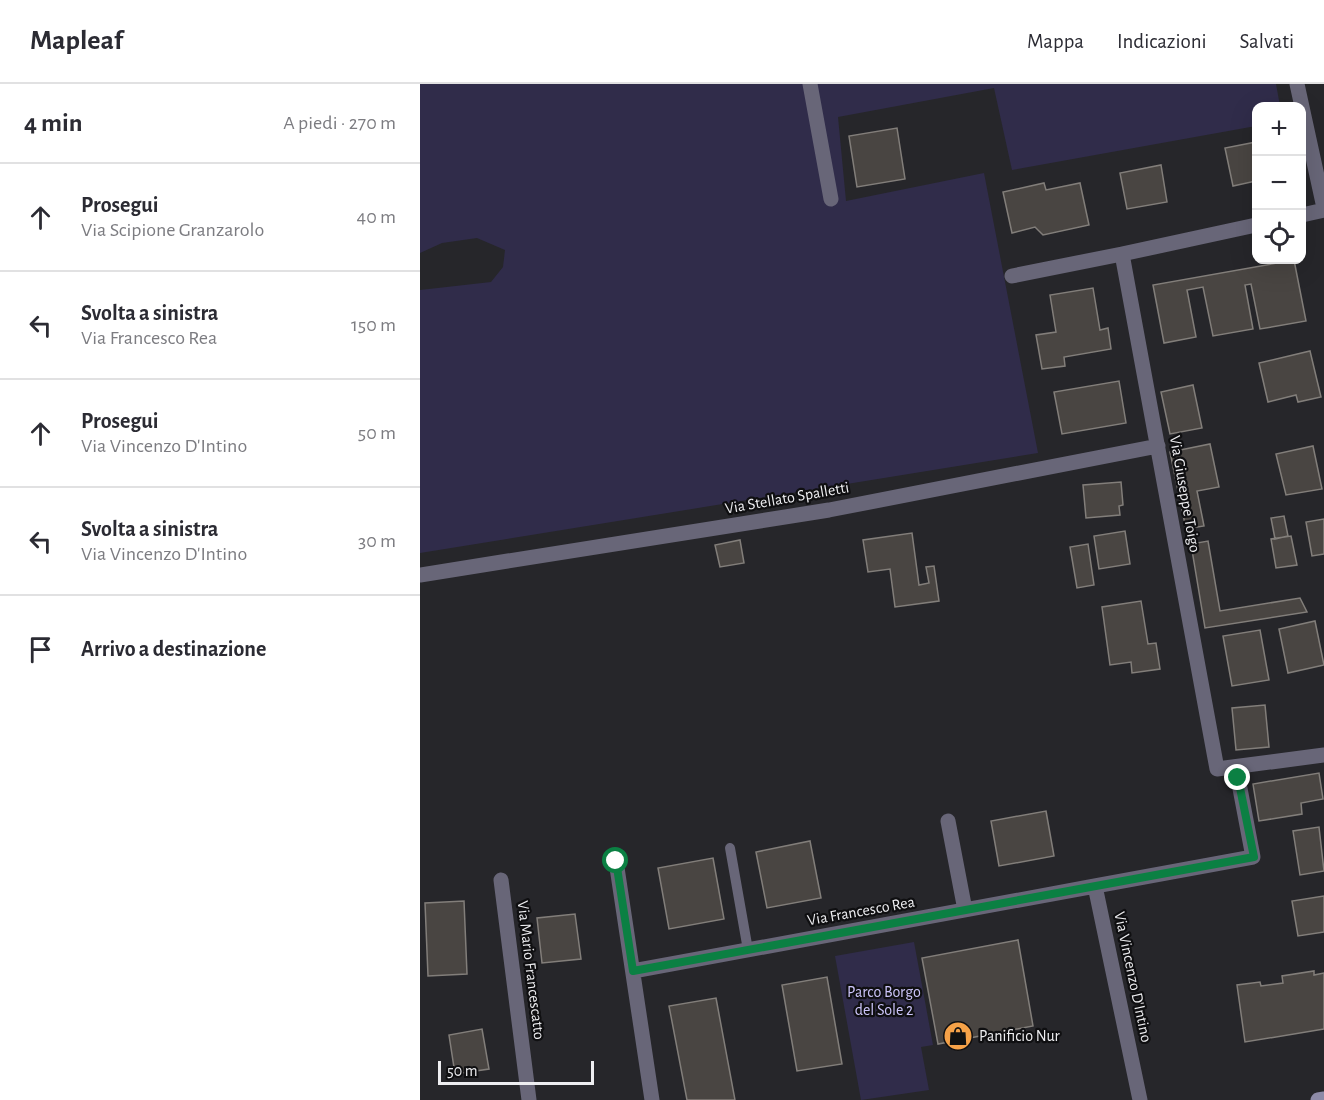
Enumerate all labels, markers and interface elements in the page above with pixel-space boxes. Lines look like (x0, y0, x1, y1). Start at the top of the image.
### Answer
text: Mapleaf (30, 27, 123, 55)
text: Mappa (1027, 31, 1084, 52)
text: Indicazioni (1117, 31, 1207, 52)
text: Salvati (1240, 31, 1294, 52)
map controls (1252, 102, 1306, 264)
button: + (1252, 102, 1306, 156)
text: 4 min (24, 110, 83, 136)
text: A piedi · 270 m (283, 113, 396, 133)
button: − (1252, 156, 1306, 210)
text: Prosegui (81, 194, 158, 216)
icon: ahead (24, 201, 57, 234)
text: 40 m (357, 207, 396, 227)
button: locate (1252, 210, 1306, 264)
text: Via Scipione Granzarolo (81, 220, 264, 240)
text: Svolta a sinistra (81, 302, 218, 324)
icon: left (24, 309, 57, 342)
text: 150 m (351, 315, 396, 335)
text: Via Francesco Rea (81, 328, 217, 348)
text: Prosegui (81, 410, 158, 432)
icon: ahead (24, 417, 57, 450)
text: 50 m (358, 423, 396, 443)
street label: Via Giuseppe Toigo (1167, 434, 1203, 554)
text: Via Vincenzo D'Intino (81, 436, 247, 456)
street label: Via Stellato Spalletti (724, 479, 850, 517)
text: Svolta a sinistra (81, 518, 218, 540)
icon: left (24, 525, 57, 558)
text: 30 m (358, 531, 396, 551)
text: Via Vincenzo D'Intino (81, 544, 247, 564)
icon: arrive (24, 633, 57, 666)
text: Arrivo a destinazione (81, 638, 266, 660)
route end (1224, 764, 1250, 790)
route start (602, 847, 628, 873)
street label: Via Francesco Rea (806, 894, 916, 928)
street label: Via Mario Francescatto (515, 900, 547, 1040)
street label: Via Vincenzo D'Intino (1111, 910, 1155, 1044)
park label: Parco Borgo del Sole 2 (847, 984, 921, 1018)
shop icon: Panificio Nur (942, 1020, 974, 1052)
place label: Panificio Nur (979, 1028, 1060, 1044)
scale bar (438, 1058, 594, 1086)
text: 50 m (447, 1063, 478, 1079)

